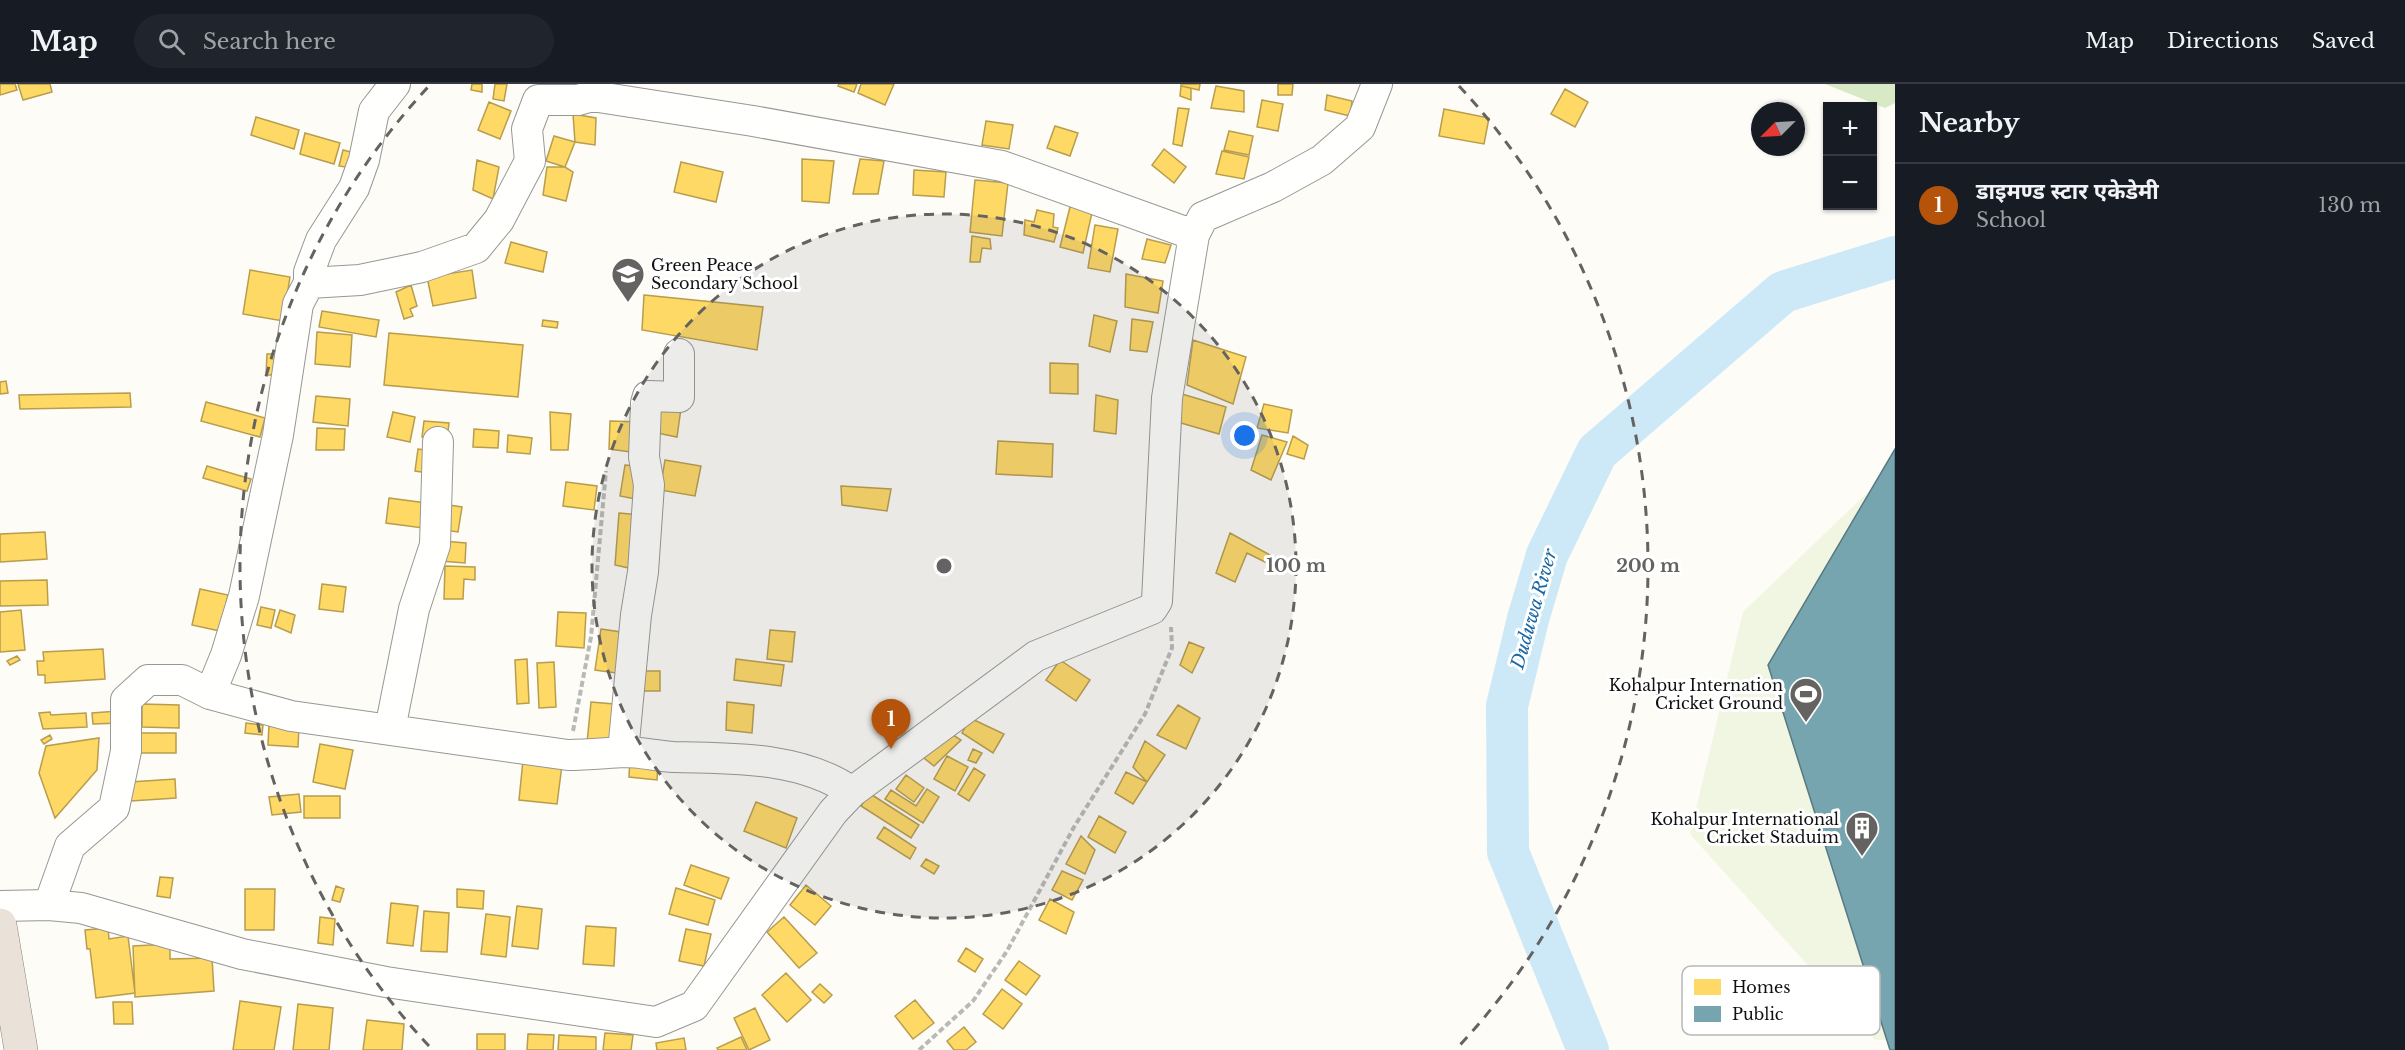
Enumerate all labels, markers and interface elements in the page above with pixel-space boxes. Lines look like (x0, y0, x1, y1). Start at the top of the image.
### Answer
search box (134, 14, 554, 68)
text: Map (30, 24, 98, 59)
icon: search (155, 25, 188, 58)
text: Search here (203, 28, 336, 55)
text: Map (2085, 28, 2134, 54)
text: Directions (2167, 28, 2279, 54)
text: Saved (2312, 28, 2375, 54)
north arrow (1751, 102, 1805, 156)
map controls (1823, 102, 1877, 210)
button: + (1823, 102, 1877, 156)
text: Nearby (1919, 107, 2020, 139)
button: − (1823, 156, 1877, 210)
text: डाइमण्ड स्टार एकेडेमी (1976, 178, 2159, 205)
text: 1 (1934, 193, 1943, 217)
text: 130 m (2318, 193, 2381, 217)
text: School (1976, 208, 2046, 232)
place label: Green Peace Secondary School (651, 255, 798, 293)
school or university icon: Green Peace Secondary School (610, 256, 646, 303)
your location (1230, 421, 1259, 450)
water label: Duduwa River (1506, 546, 1562, 672)
text: 100 m (1266, 555, 1326, 577)
text: 200 m (1616, 555, 1680, 577)
centre of rings (934, 556, 954, 576)
place label: Kohalpur Internation Cricket Ground (1609, 675, 1783, 713)
sports icon: Kohalpur Internation Cricket Ground (1788, 676, 1824, 723)
pin: 1 (872, 700, 910, 749)
place label: Kohalpur International Cricket Staduim (1651, 809, 1839, 847)
building icon: Kohalpur International Cricket Staduim (1844, 810, 1880, 857)
legend (1682, 966, 1880, 1035)
text: Homes (1732, 977, 1790, 997)
text: Public (1732, 1004, 1784, 1024)

